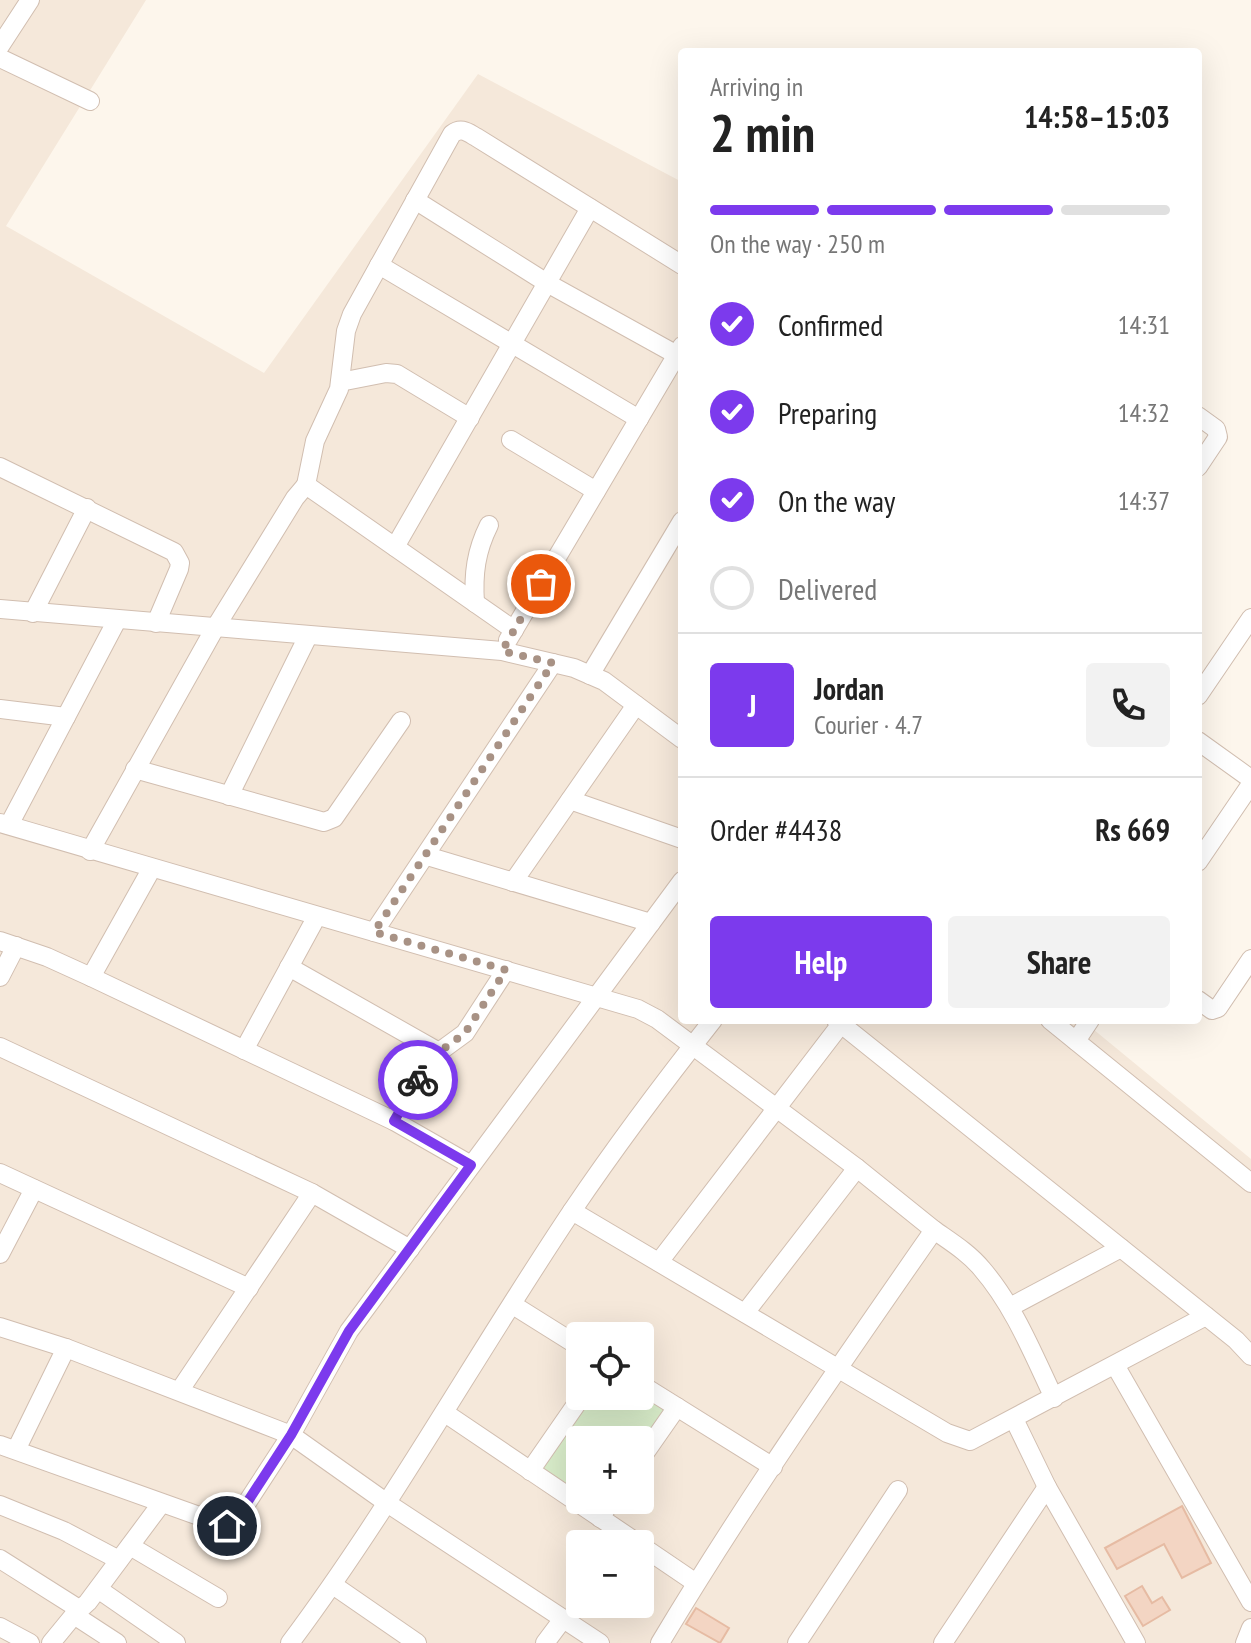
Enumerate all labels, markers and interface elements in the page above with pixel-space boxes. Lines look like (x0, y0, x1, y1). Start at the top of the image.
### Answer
text: Arriving in (710, 70, 803, 103)
text: 14:58–15:03 (1024, 97, 1170, 136)
text: 2 min (710, 99, 815, 166)
text: On the way · 250 m (710, 227, 885, 260)
icon: check (710, 302, 754, 346)
text: Confirmed (778, 305, 883, 344)
text: 14:31 (1118, 308, 1170, 341)
icon: check (710, 390, 754, 434)
text: Preparing (778, 393, 877, 432)
text: 14:32 (1118, 396, 1170, 429)
icon: check (710, 478, 754, 522)
text: On the way (778, 481, 895, 520)
text: 14:37 (1118, 484, 1170, 517)
pin (507, 550, 575, 618)
icon: bag (519, 562, 563, 606)
text: Delivered (778, 569, 877, 608)
button: phone (1086, 663, 1170, 747)
text: Jordan (814, 669, 884, 708)
text: J (748, 686, 756, 725)
text: Courier · 4.7 (814, 708, 923, 741)
text: Order #4438 (710, 810, 842, 849)
text: Rs 669 (1095, 810, 1170, 849)
button: Help (710, 916, 932, 1008)
button: Share (948, 916, 1170, 1008)
courier (378, 1040, 458, 1120)
icon: bike (396, 1058, 440, 1102)
map controls (566, 1322, 654, 1618)
button: locate (566, 1322, 654, 1410)
button: + (566, 1426, 654, 1514)
pin (193, 1492, 261, 1560)
icon: home (205, 1504, 249, 1548)
button: − (566, 1530, 654, 1618)

